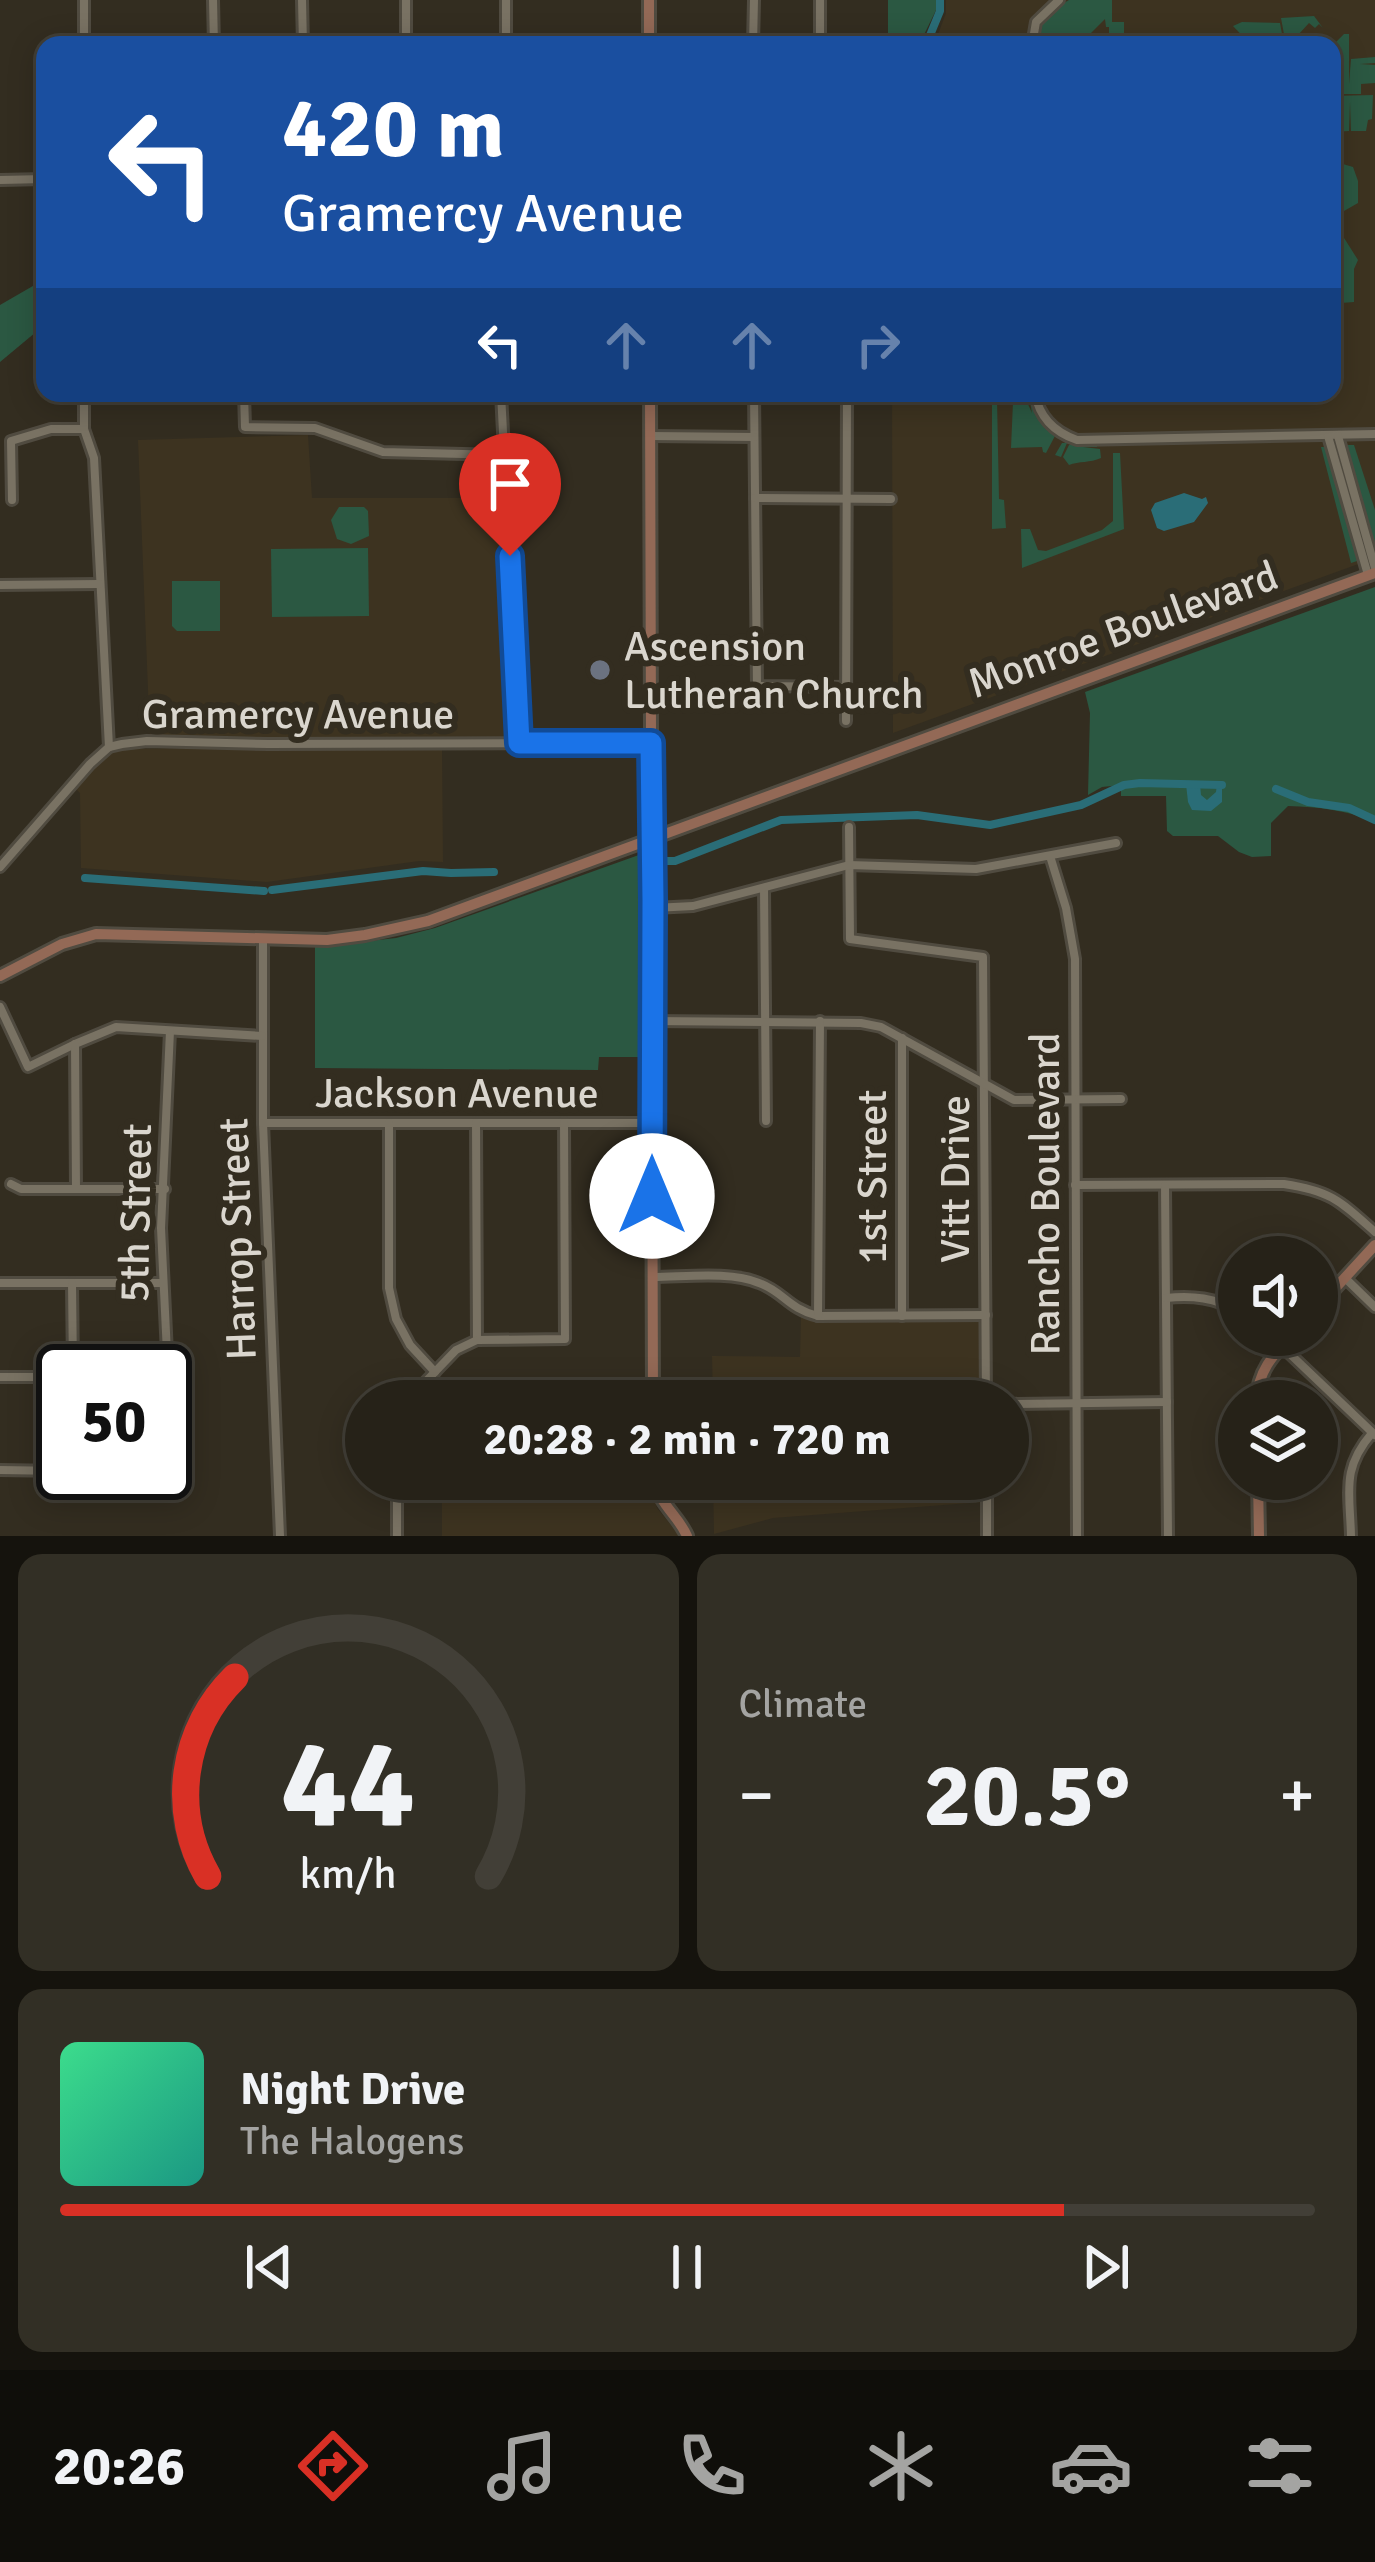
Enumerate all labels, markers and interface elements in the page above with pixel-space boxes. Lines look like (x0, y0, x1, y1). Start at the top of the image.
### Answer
text: 420 m (282, 77, 504, 181)
icon: left (84, 84, 240, 240)
text: Gramercy Avenue (282, 180, 684, 247)
icon: left (467, 312, 533, 378)
icon: ahead (593, 312, 659, 378)
icon: ahead (719, 312, 785, 378)
icon: right (845, 312, 911, 378)
pin (459, 433, 561, 556)
icon: arrive (477, 451, 543, 517)
street label: Monroe Boulevard (961, 550, 1285, 710)
place label: Ascension Lutheran Church (624, 621, 924, 720)
marker: Ascension Lutheran Church (587, 657, 613, 683)
street label: Gramercy Avenue (142, 689, 454, 740)
street label: Rancho Boulevard (1020, 1032, 1071, 1356)
street label: Jackson Avenue (315, 1068, 599, 1119)
street label: 1st Street (847, 1090, 898, 1264)
street label: Vitt Drive (930, 1095, 981, 1263)
street label: Harrop Street (208, 1117, 268, 1361)
street label: 5th Street (109, 1123, 163, 1303)
position arrow (589, 1133, 715, 1259)
map controls (1218, 1236, 1338, 1500)
button: sound (1218, 1236, 1338, 1356)
speed limit sign: 50 (36, 1344, 192, 1500)
button: layers (1218, 1380, 1338, 1500)
text: 20:28 · 2 min · 720 m (483, 1412, 891, 1467)
text: Climate (739, 1680, 867, 1728)
text: 44 (281, 1708, 416, 1861)
text: 20.5° (923, 1740, 1131, 1851)
text: − (739, 1755, 774, 1836)
text: + (1279, 1755, 1315, 1836)
text: km/h (300, 1847, 397, 1900)
text: Night Drive (240, 2062, 465, 2117)
text: The Halogens (240, 2117, 464, 2165)
icon: previous (236, 2234, 302, 2300)
icon: pause (654, 2234, 720, 2300)
icon: next (1073, 2234, 1139, 2300)
icon: directions (291, 2424, 375, 2508)
icon: music (480, 2424, 564, 2508)
icon: phone (670, 2424, 754, 2508)
icon: climate (859, 2424, 943, 2508)
icon: car (1049, 2424, 1133, 2508)
icon: filters (1238, 2424, 1322, 2508)
text: 20:26 (53, 2433, 185, 2500)

